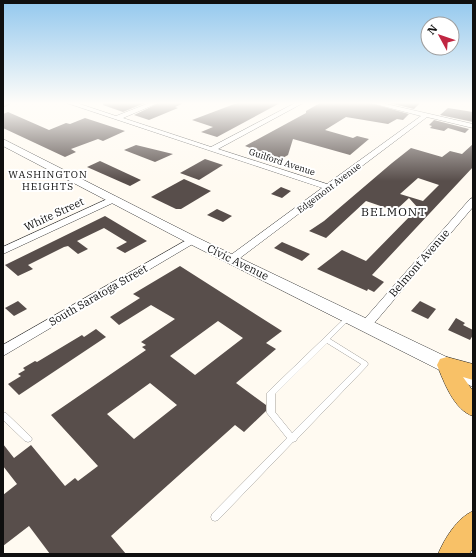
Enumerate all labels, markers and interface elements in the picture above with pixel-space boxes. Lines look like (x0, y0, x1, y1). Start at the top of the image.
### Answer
north arrow (420, 16, 460, 56)
text: N (424, 22, 441, 37)
street label: Guilford Avenue (248, 146, 317, 177)
street label: Edgemont Avenue (295, 160, 363, 215)
district label: WASHINGTON HEIGHTS (8, 168, 88, 193)
street label: White Street (22, 194, 86, 234)
district label: BELMONT (361, 204, 427, 219)
street label: Belmont Avenue (386, 226, 452, 300)
street label: Civic Avenue (205, 241, 271, 283)
street label: South Saratoga Street (46, 261, 150, 329)

